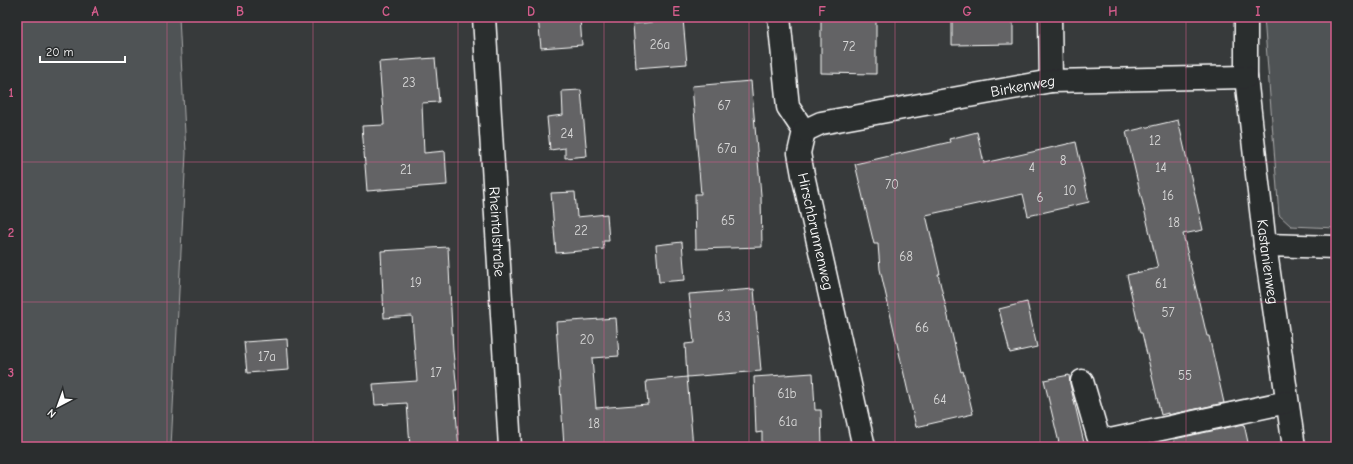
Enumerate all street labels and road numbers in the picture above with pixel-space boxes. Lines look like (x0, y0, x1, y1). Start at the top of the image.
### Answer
street label: Birkenweg (989, 72, 1055, 101)
street label: Hirschbrunnenweg (794, 171, 838, 292)
street label: Rheintalstraße (485, 186, 509, 278)
street label: Kastanienweg (1253, 218, 1282, 305)

